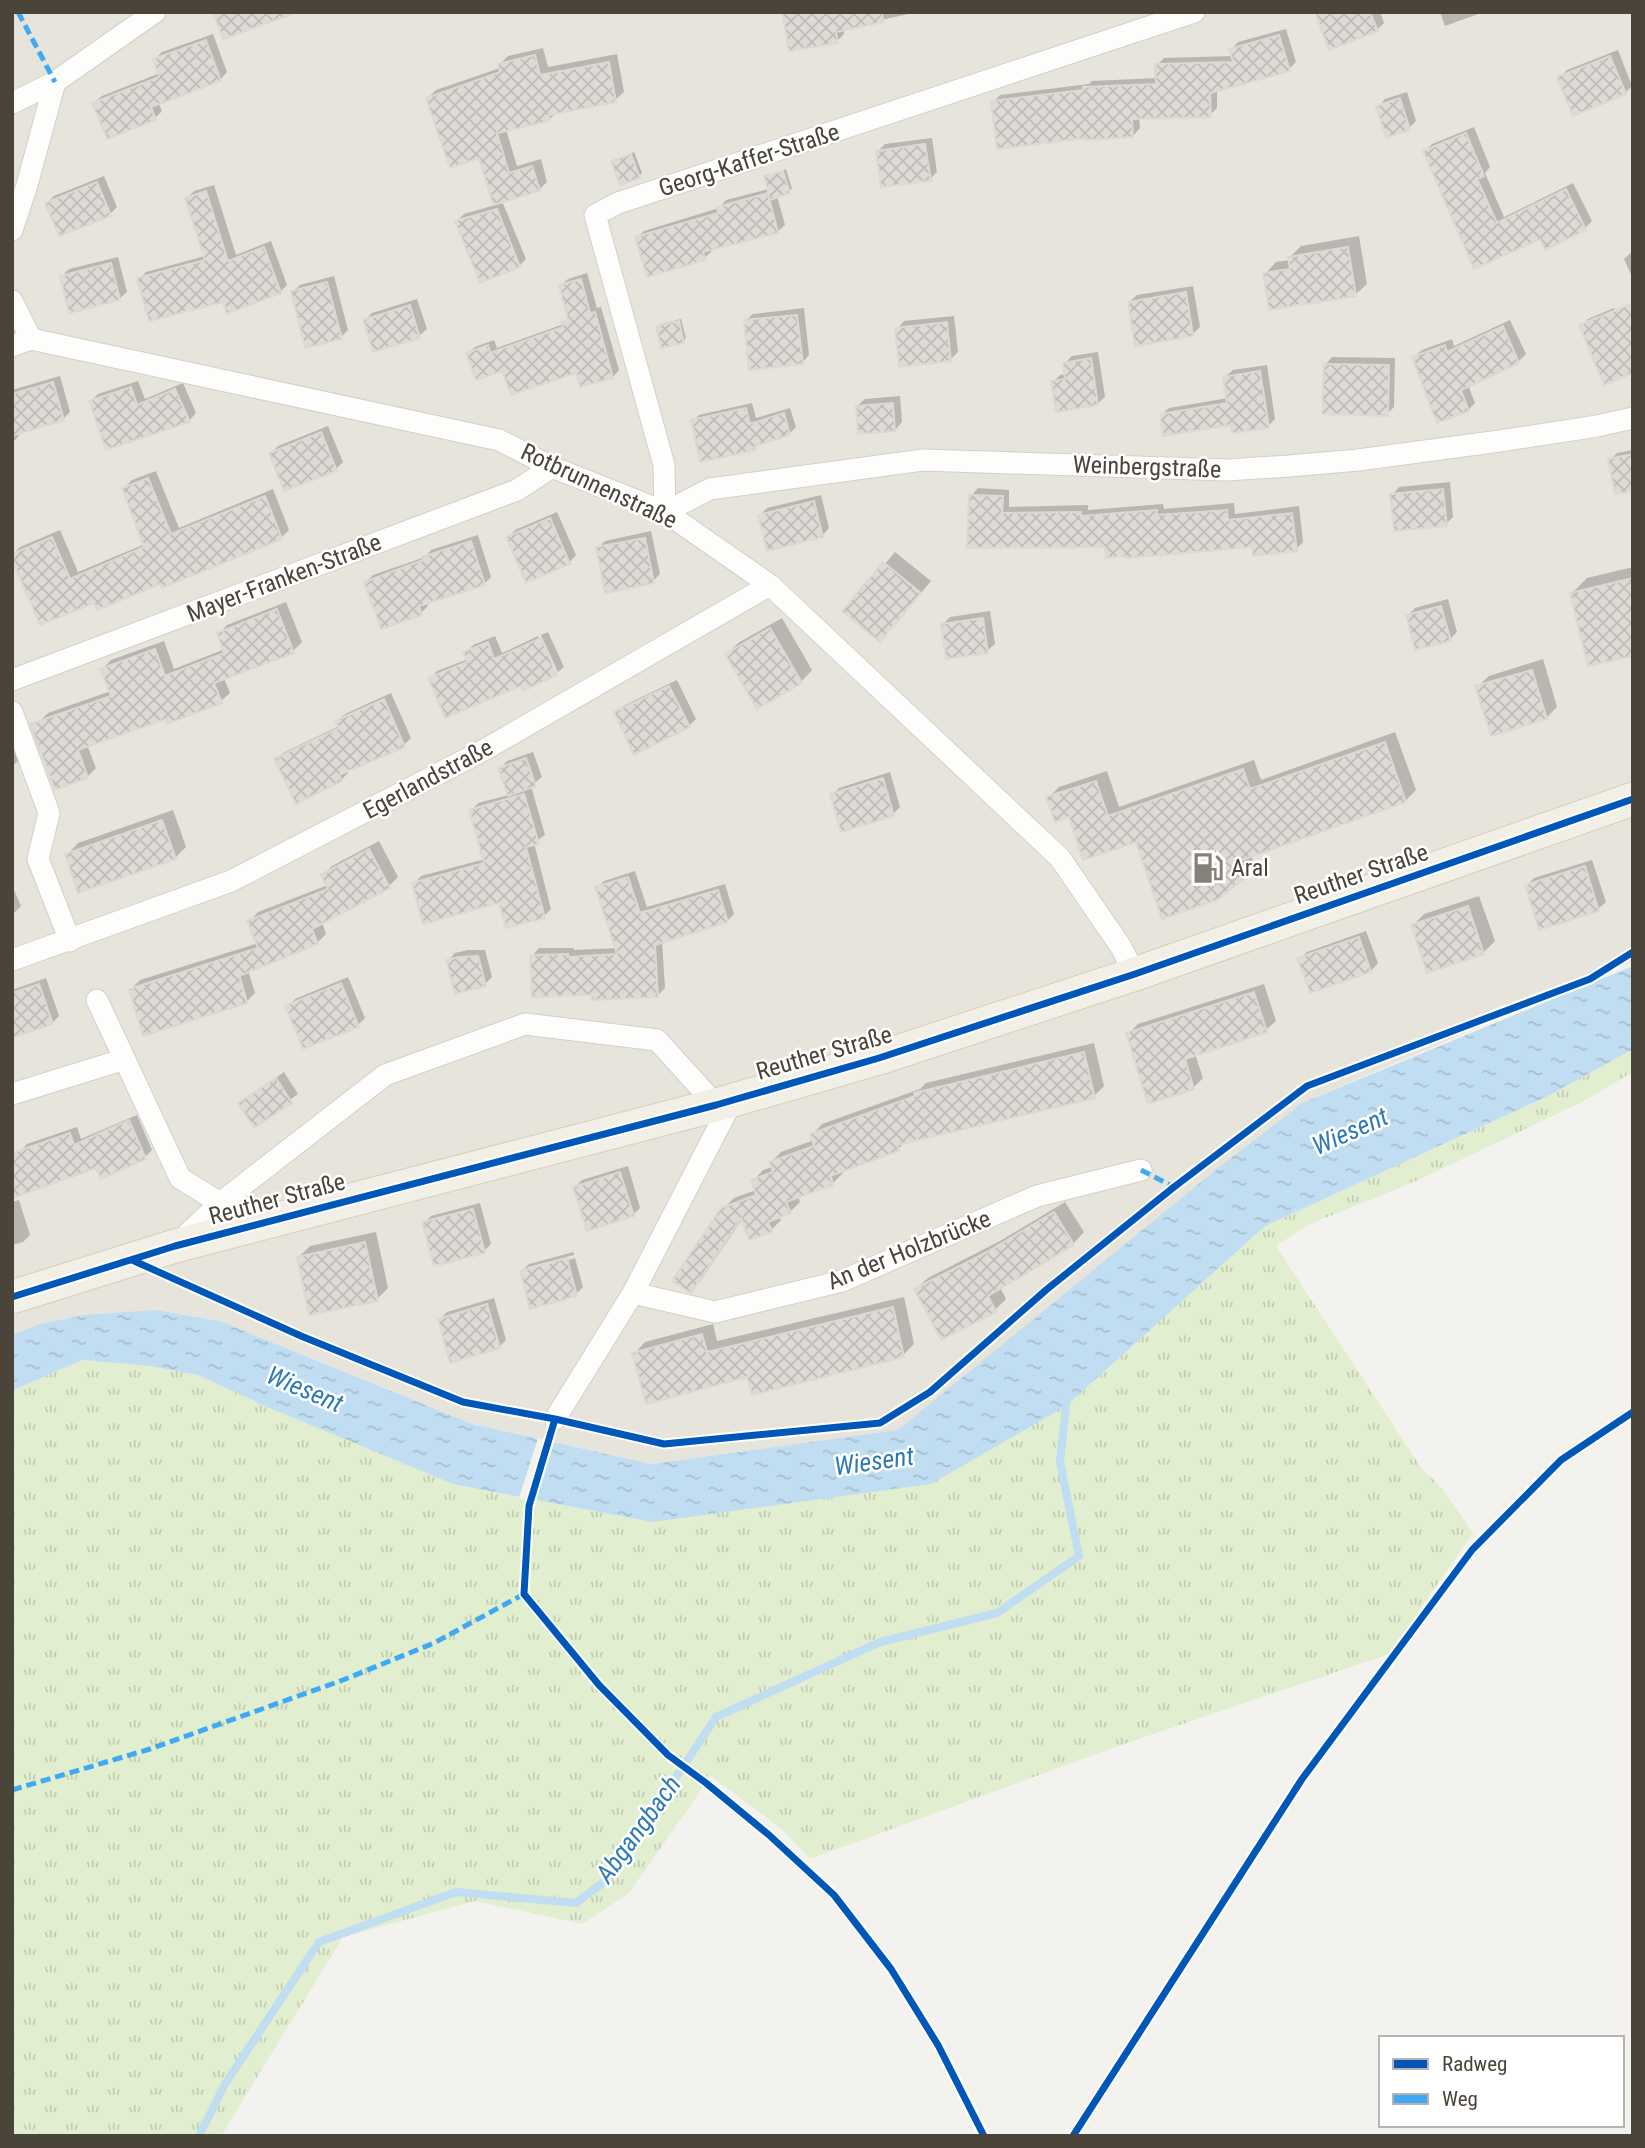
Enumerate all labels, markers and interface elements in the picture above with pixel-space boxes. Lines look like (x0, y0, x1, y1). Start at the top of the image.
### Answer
street label: Georg-Kaffer-Straße (655, 118, 843, 202)
street label: Rotbrunnenstraße (517, 438, 681, 534)
street label: Weinbergstraße (1072, 450, 1222, 484)
street label: Mayer-Franken-Straße (183, 528, 385, 628)
street label: Egerlandstraße (358, 733, 498, 825)
street label: Reuther Straße (1290, 838, 1432, 910)
fuel station icon: Aral (1191, 851, 1225, 885)
place label: Aral (1231, 854, 1269, 882)
street label: Reuther Straße (753, 1020, 895, 1086)
water label: Wiesent (1307, 1101, 1393, 1161)
street label: Reuther Straße (206, 1167, 348, 1231)
street label: An der Holzbrücke (823, 1205, 995, 1295)
water label: Wiesent (262, 1360, 348, 1419)
water label: Wiesent (832, 1441, 916, 1481)
water label: Abgangbach (589, 1770, 687, 1889)
legend (1379, 2036, 1624, 2127)
text: Radweg (1442, 2052, 1507, 2076)
text: Weg (1442, 2087, 1478, 2111)

